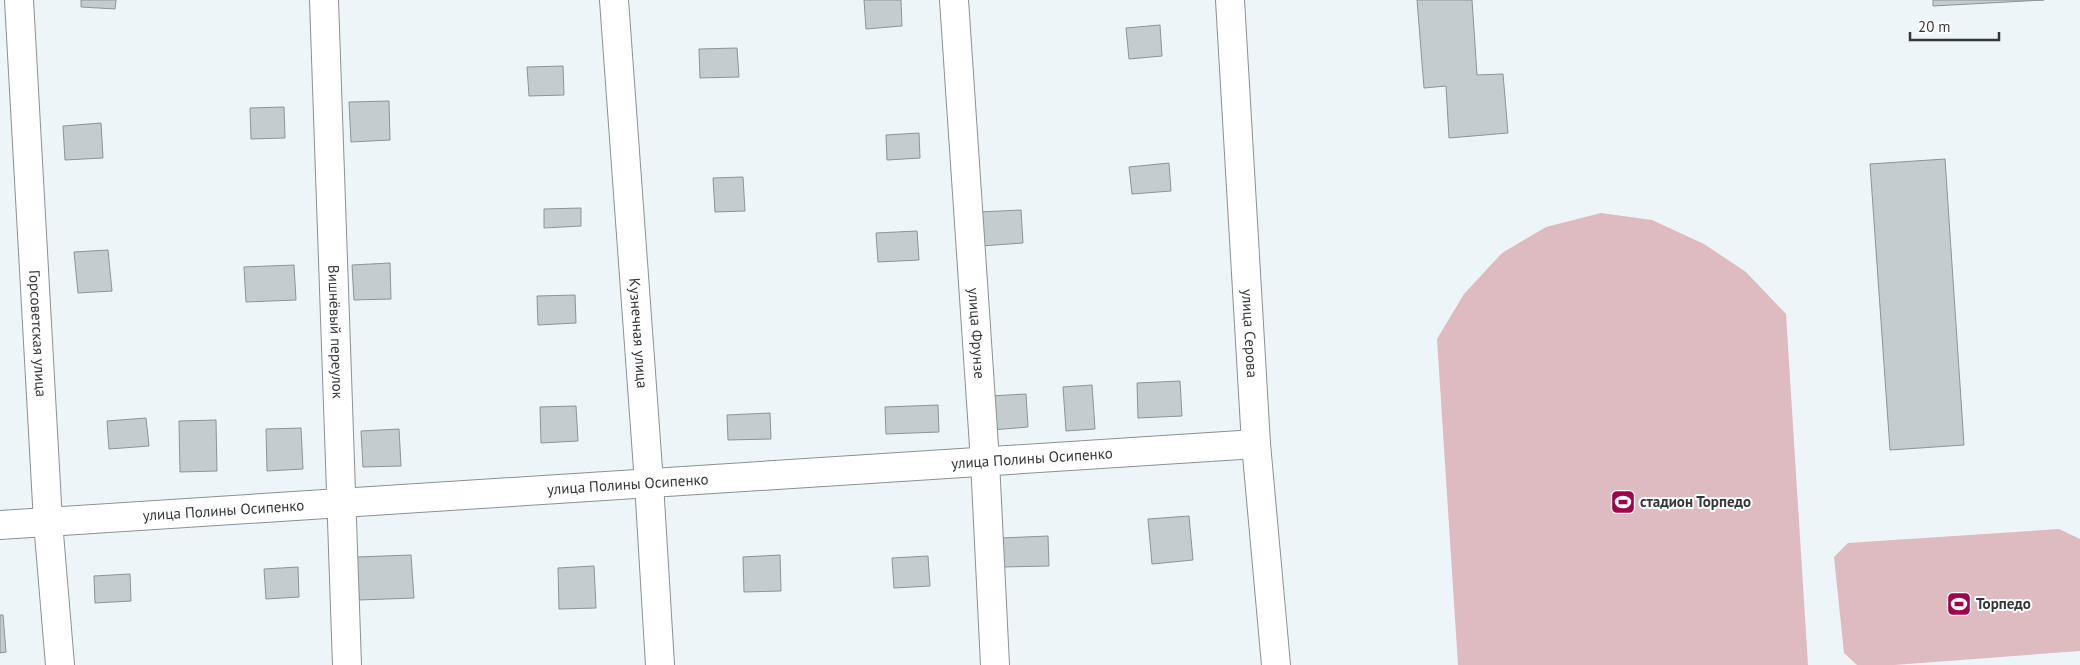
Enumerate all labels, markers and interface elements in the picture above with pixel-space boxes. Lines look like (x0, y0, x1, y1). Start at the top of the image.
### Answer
scale bar (1910, 10, 1999, 42)
text: 20 m (1918, 17, 1951, 36)
street label: Вишнёвый переулок (324, 264, 348, 400)
street label: Горсоветская улица (25, 269, 51, 398)
street label: Кузнечная улица (625, 277, 652, 389)
street label: улица Фрунзе (964, 287, 989, 379)
street label: улица Серова (1238, 288, 1262, 378)
street label: улица Полины Осипенко (950, 443, 1113, 473)
street label: улица Полины Осипенко (546, 469, 709, 499)
sports icon: стадион Торпедо (1610, 489, 1636, 515)
place label: стадион Торпедо (1640, 492, 1751, 511)
street label: улица Полины Осипенко (142, 495, 305, 525)
sports icon: Торпедо (1946, 591, 1972, 617)
place label: Торпедо (1976, 594, 2031, 613)

